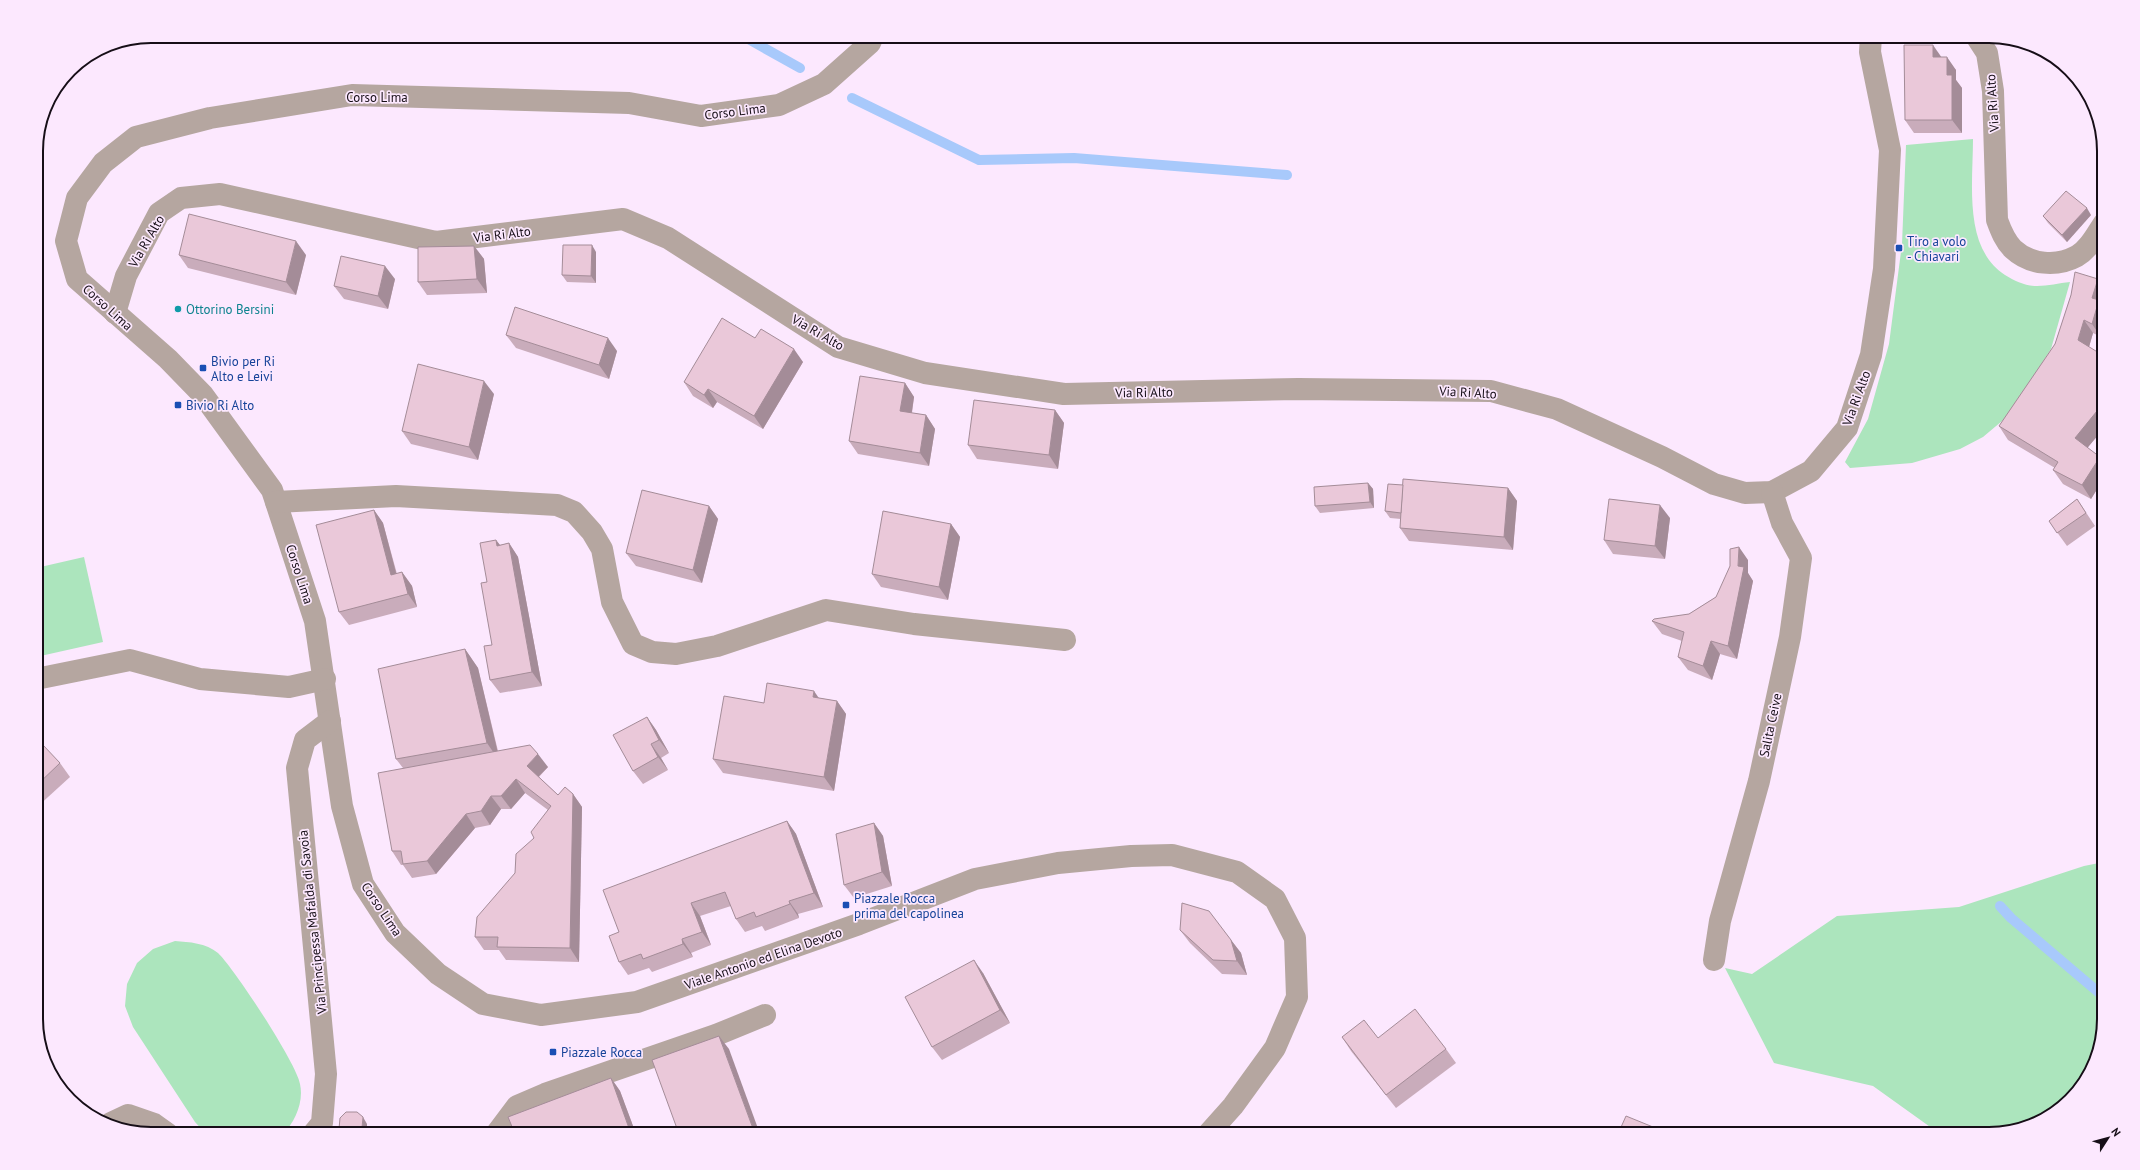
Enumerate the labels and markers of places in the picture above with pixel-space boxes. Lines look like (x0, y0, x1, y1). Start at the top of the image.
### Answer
place label: Tiro a volo - Chiavari (1907, 233, 1966, 265)
marker: Tiro a volo - Chiavari (1894, 243, 1904, 253)
place label: Ottorino Bersini (186, 301, 274, 318)
marker: Ottorino Bersini (173, 304, 183, 314)
place label: Bivio per Ri Alto e Leivi (211, 353, 275, 385)
marker: Bivio per Ri Alto e Leivi (198, 363, 208, 373)
place label: Bivio Ri Alto (186, 397, 254, 414)
marker: Bivio Ri Alto (173, 400, 183, 410)
place label: Piazzale Rocca prima del capolinea (854, 890, 964, 922)
marker: Piazzale Rocca prima del capolinea (841, 900, 851, 910)
place label: Piazzale Rocca (561, 1044, 642, 1061)
marker: Piazzale Rocca (548, 1047, 558, 1057)

